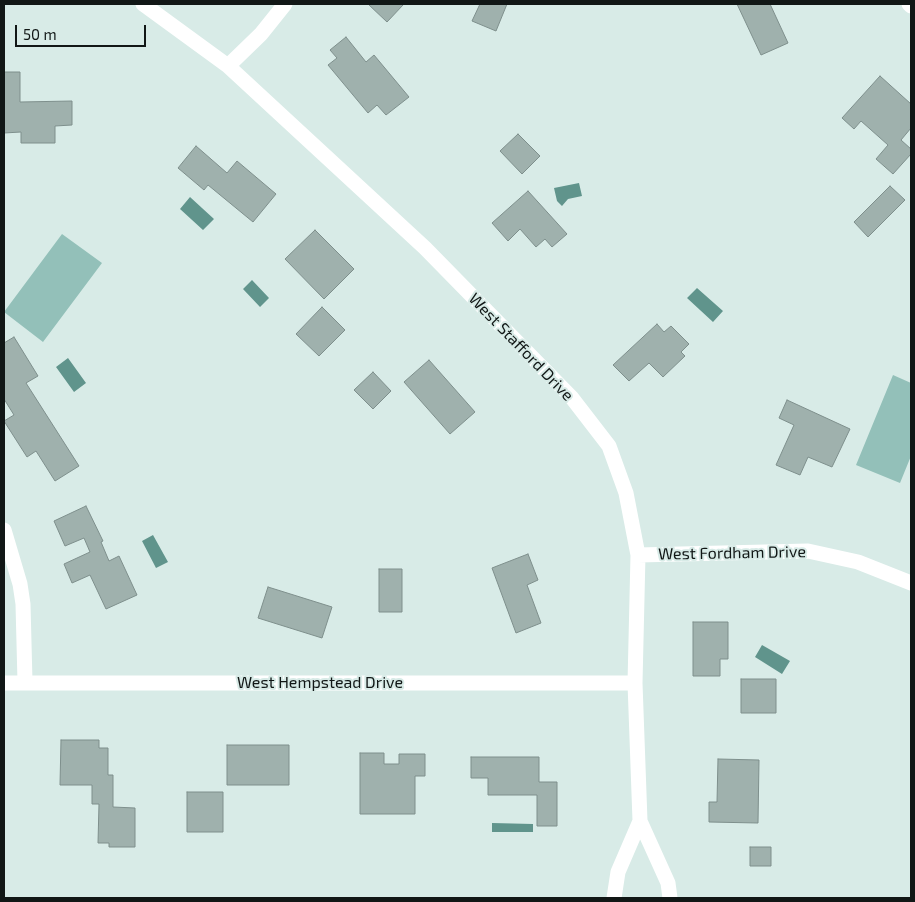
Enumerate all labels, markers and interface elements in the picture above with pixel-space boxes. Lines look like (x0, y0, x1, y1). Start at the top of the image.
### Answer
scale bar (18, 15, 149, 47)
text: 50 m (23, 25, 57, 43)
street label: West Stafford Drive (465, 289, 577, 405)
street label: West Fordham Drive (658, 542, 806, 564)
street label: West Hempstead Drive (237, 673, 403, 693)

